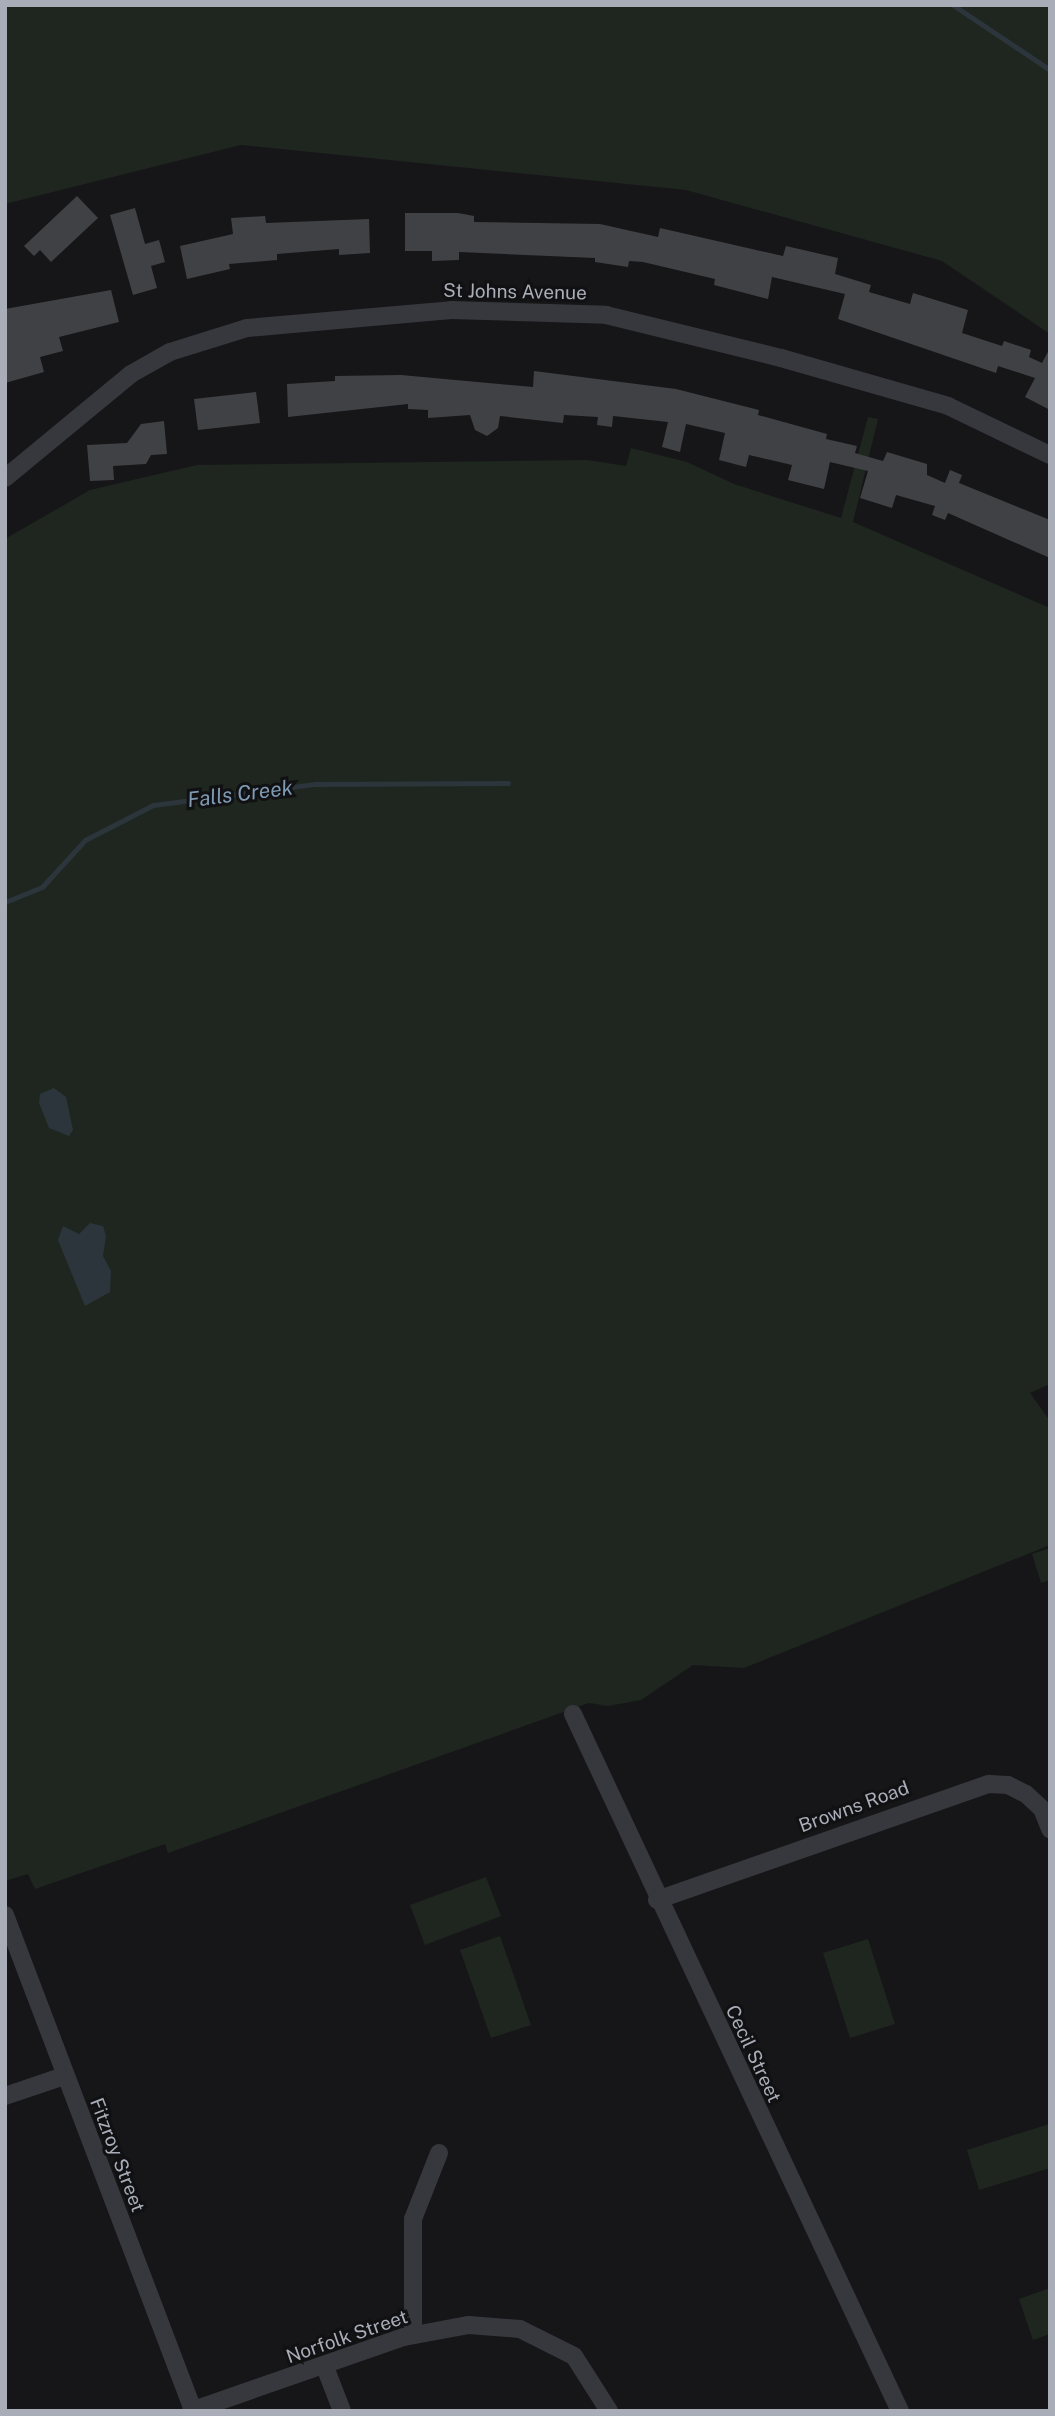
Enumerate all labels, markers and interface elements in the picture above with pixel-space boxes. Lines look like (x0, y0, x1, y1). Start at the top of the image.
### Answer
street label: St Johns Avenue (443, 279, 587, 305)
water label: Falls Creek (186, 775, 294, 813)
street label: Browns Road (796, 1777, 912, 1837)
street label: Cecil Street (721, 2002, 785, 2106)
street label: Fitzroy Street (85, 2095, 149, 2215)
street label: Norfolk Street (283, 2306, 411, 2368)

